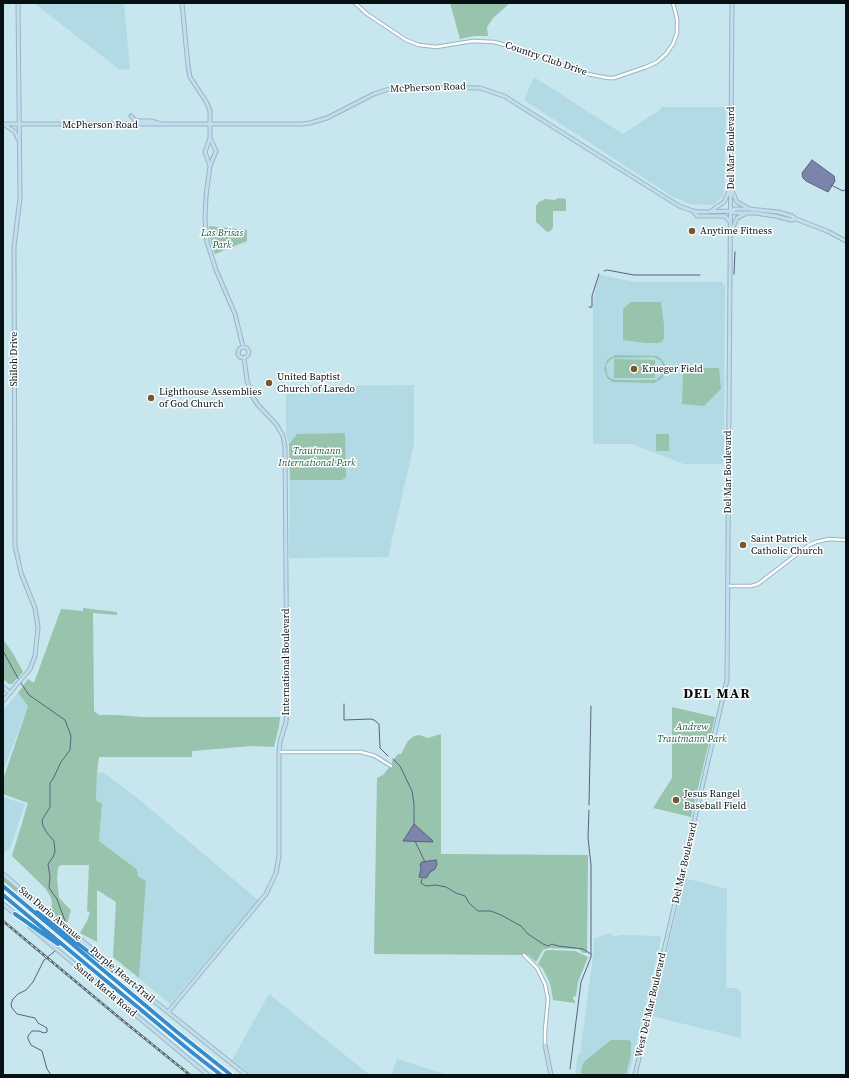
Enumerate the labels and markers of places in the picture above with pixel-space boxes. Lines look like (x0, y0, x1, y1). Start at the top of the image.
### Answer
place label: Anytime Fitness (700, 225, 772, 237)
marker: Anytime Fitness (687, 226, 697, 236)
place label: Krueger Field (642, 363, 703, 375)
marker: Krueger Field (629, 364, 639, 374)
place label: United Baptist Church of Laredo (277, 371, 355, 394)
marker: United Baptist Church of Laredo (264, 378, 274, 388)
place label: Lighthouse Assemblies of God Church (159, 386, 262, 410)
marker: Lighthouse Assemblies of God Church (146, 393, 156, 403)
place label: Saint Patrick Catholic Church (751, 533, 823, 556)
marker: Saint Patrick Catholic Church (738, 540, 748, 550)
place label: Jesus Rangel Baseball Field (684, 788, 746, 812)
marker: Jesus Rangel Baseball Field (671, 795, 681, 805)

